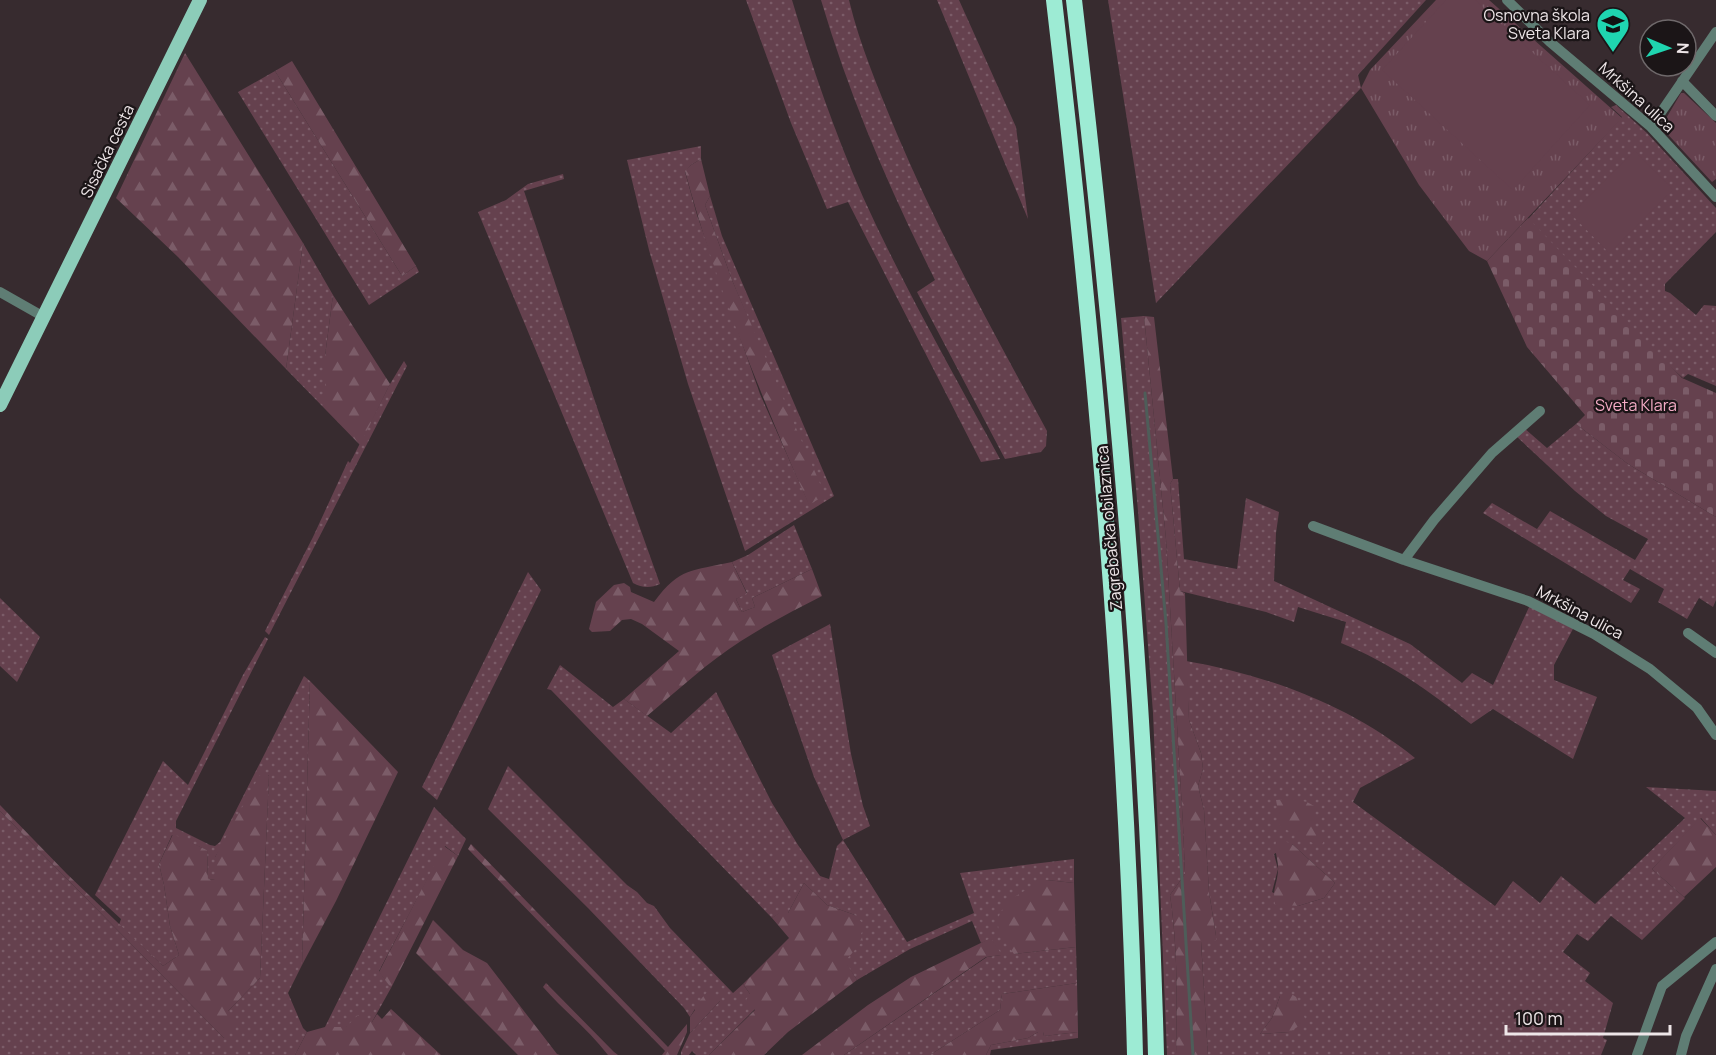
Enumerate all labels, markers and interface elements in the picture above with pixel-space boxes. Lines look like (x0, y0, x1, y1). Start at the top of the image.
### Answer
place label: Osnovna škola Sveta Klara (1483, 4, 1590, 44)
school or university icon: Osnovna škola Sveta Klara (1595, 6, 1631, 53)
north arrow (1638, 18, 1698, 78)
text: N (1672, 42, 1694, 55)
street label: Mrkšina ulica (1594, 57, 1680, 137)
street label: Sisačka cesta (75, 101, 139, 201)
park label: Sveta Klara (1595, 394, 1677, 416)
street label: Zagrebačka obilaznica (1091, 445, 1127, 611)
street label: Mrkšina ulica (1533, 580, 1627, 644)
scale bar (1506, 998, 1670, 1036)
text: 100 m (1515, 1006, 1563, 1030)

